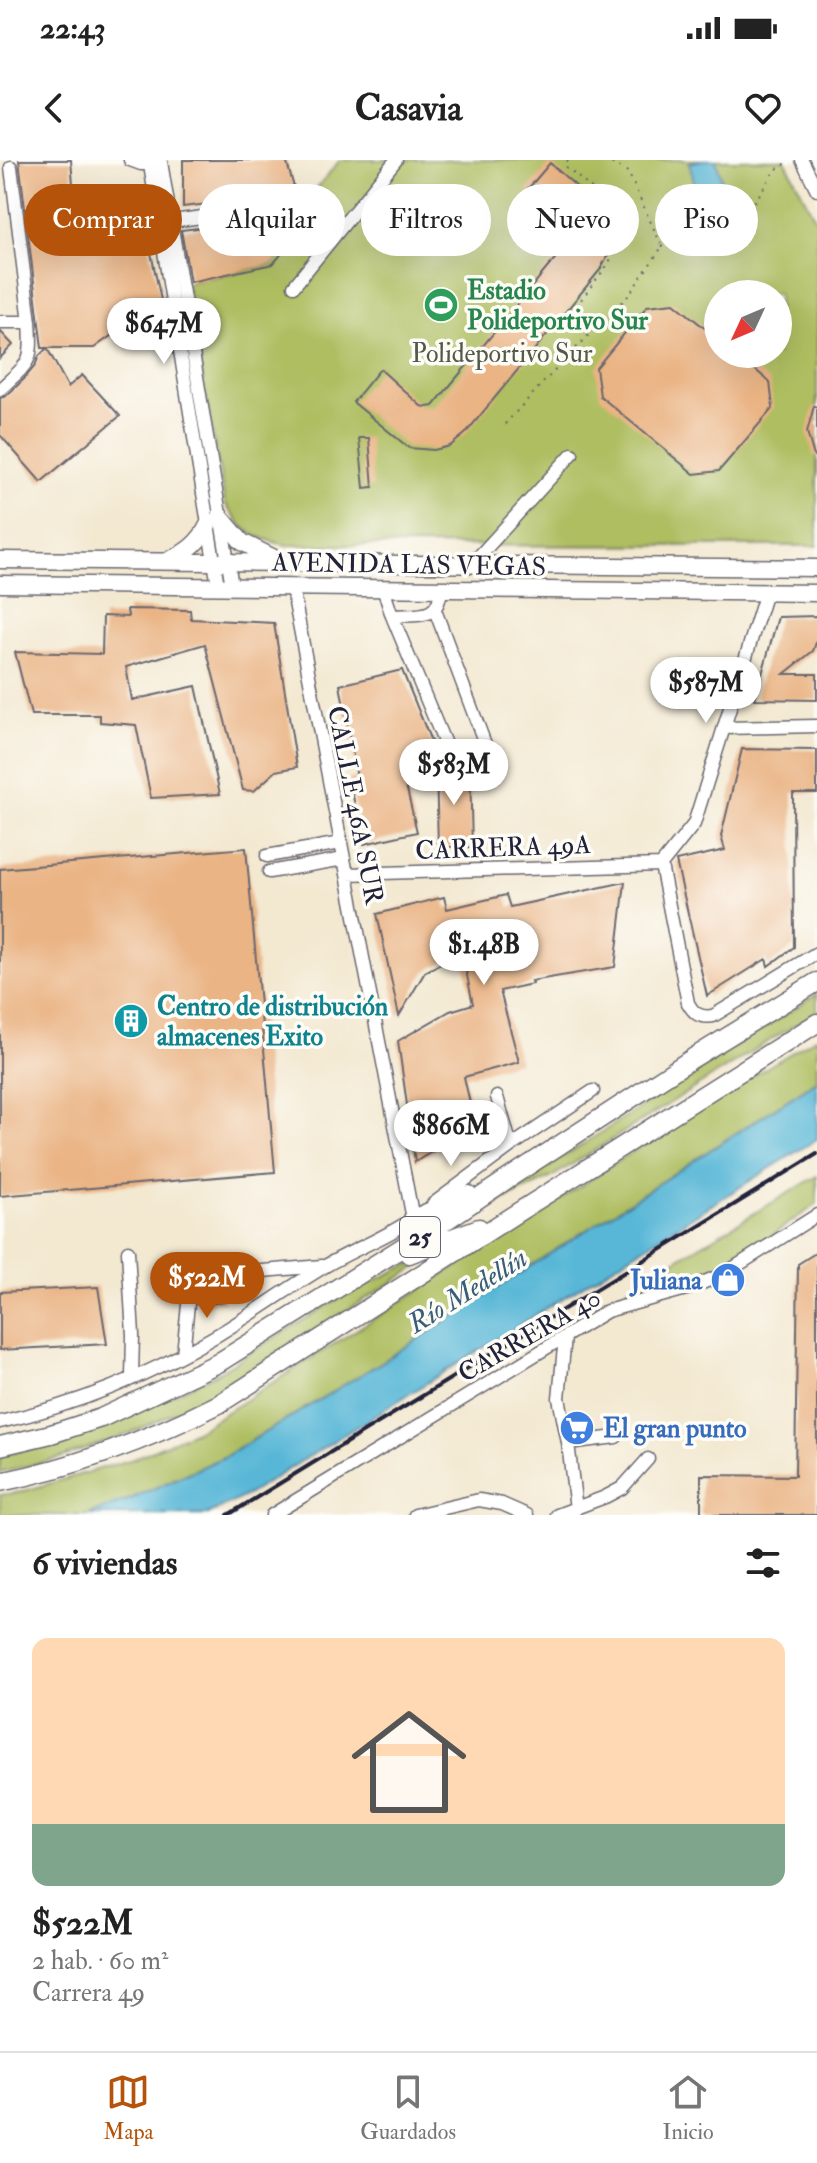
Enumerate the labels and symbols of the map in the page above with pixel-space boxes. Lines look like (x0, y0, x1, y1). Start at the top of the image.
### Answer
place label: Estadio Polideportivo Sur (467, 275, 648, 338)
north arrow (704, 280, 792, 368)
sports icon: Estadio Polideportivo Sur (422, 286, 460, 324)
pin: $647M (108, 298, 220, 366)
park label: Polideportivo Sur (411, 338, 593, 371)
street label: AVENIDA LAS VEGAS (271, 547, 546, 583)
pin: $587M (650, 657, 762, 725)
street label: CALLE 46A SUR (320, 703, 390, 908)
pin: $583M (398, 739, 510, 807)
street label: CARRERA 49A (415, 829, 592, 867)
pin: $1.48B (419, 919, 549, 987)
place label: Centro de distribución almacenes Exito (157, 991, 389, 1053)
building icon: Centro de distribución almacenes Exito (112, 1002, 150, 1040)
pin: $866M (395, 1100, 507, 1168)
road number: 25 (400, 1217, 440, 1257)
water label: Río Medellín (401, 1241, 534, 1342)
pin: $522M (151, 1252, 263, 1320)
shop icon: Juliana (709, 1261, 747, 1299)
place label: Juliana (628, 1265, 703, 1297)
street label: CARRERA 40 (452, 1282, 607, 1390)
supermarket icon: El gran punto (558, 1409, 596, 1447)
place label: El gran punto (603, 1413, 747, 1446)

